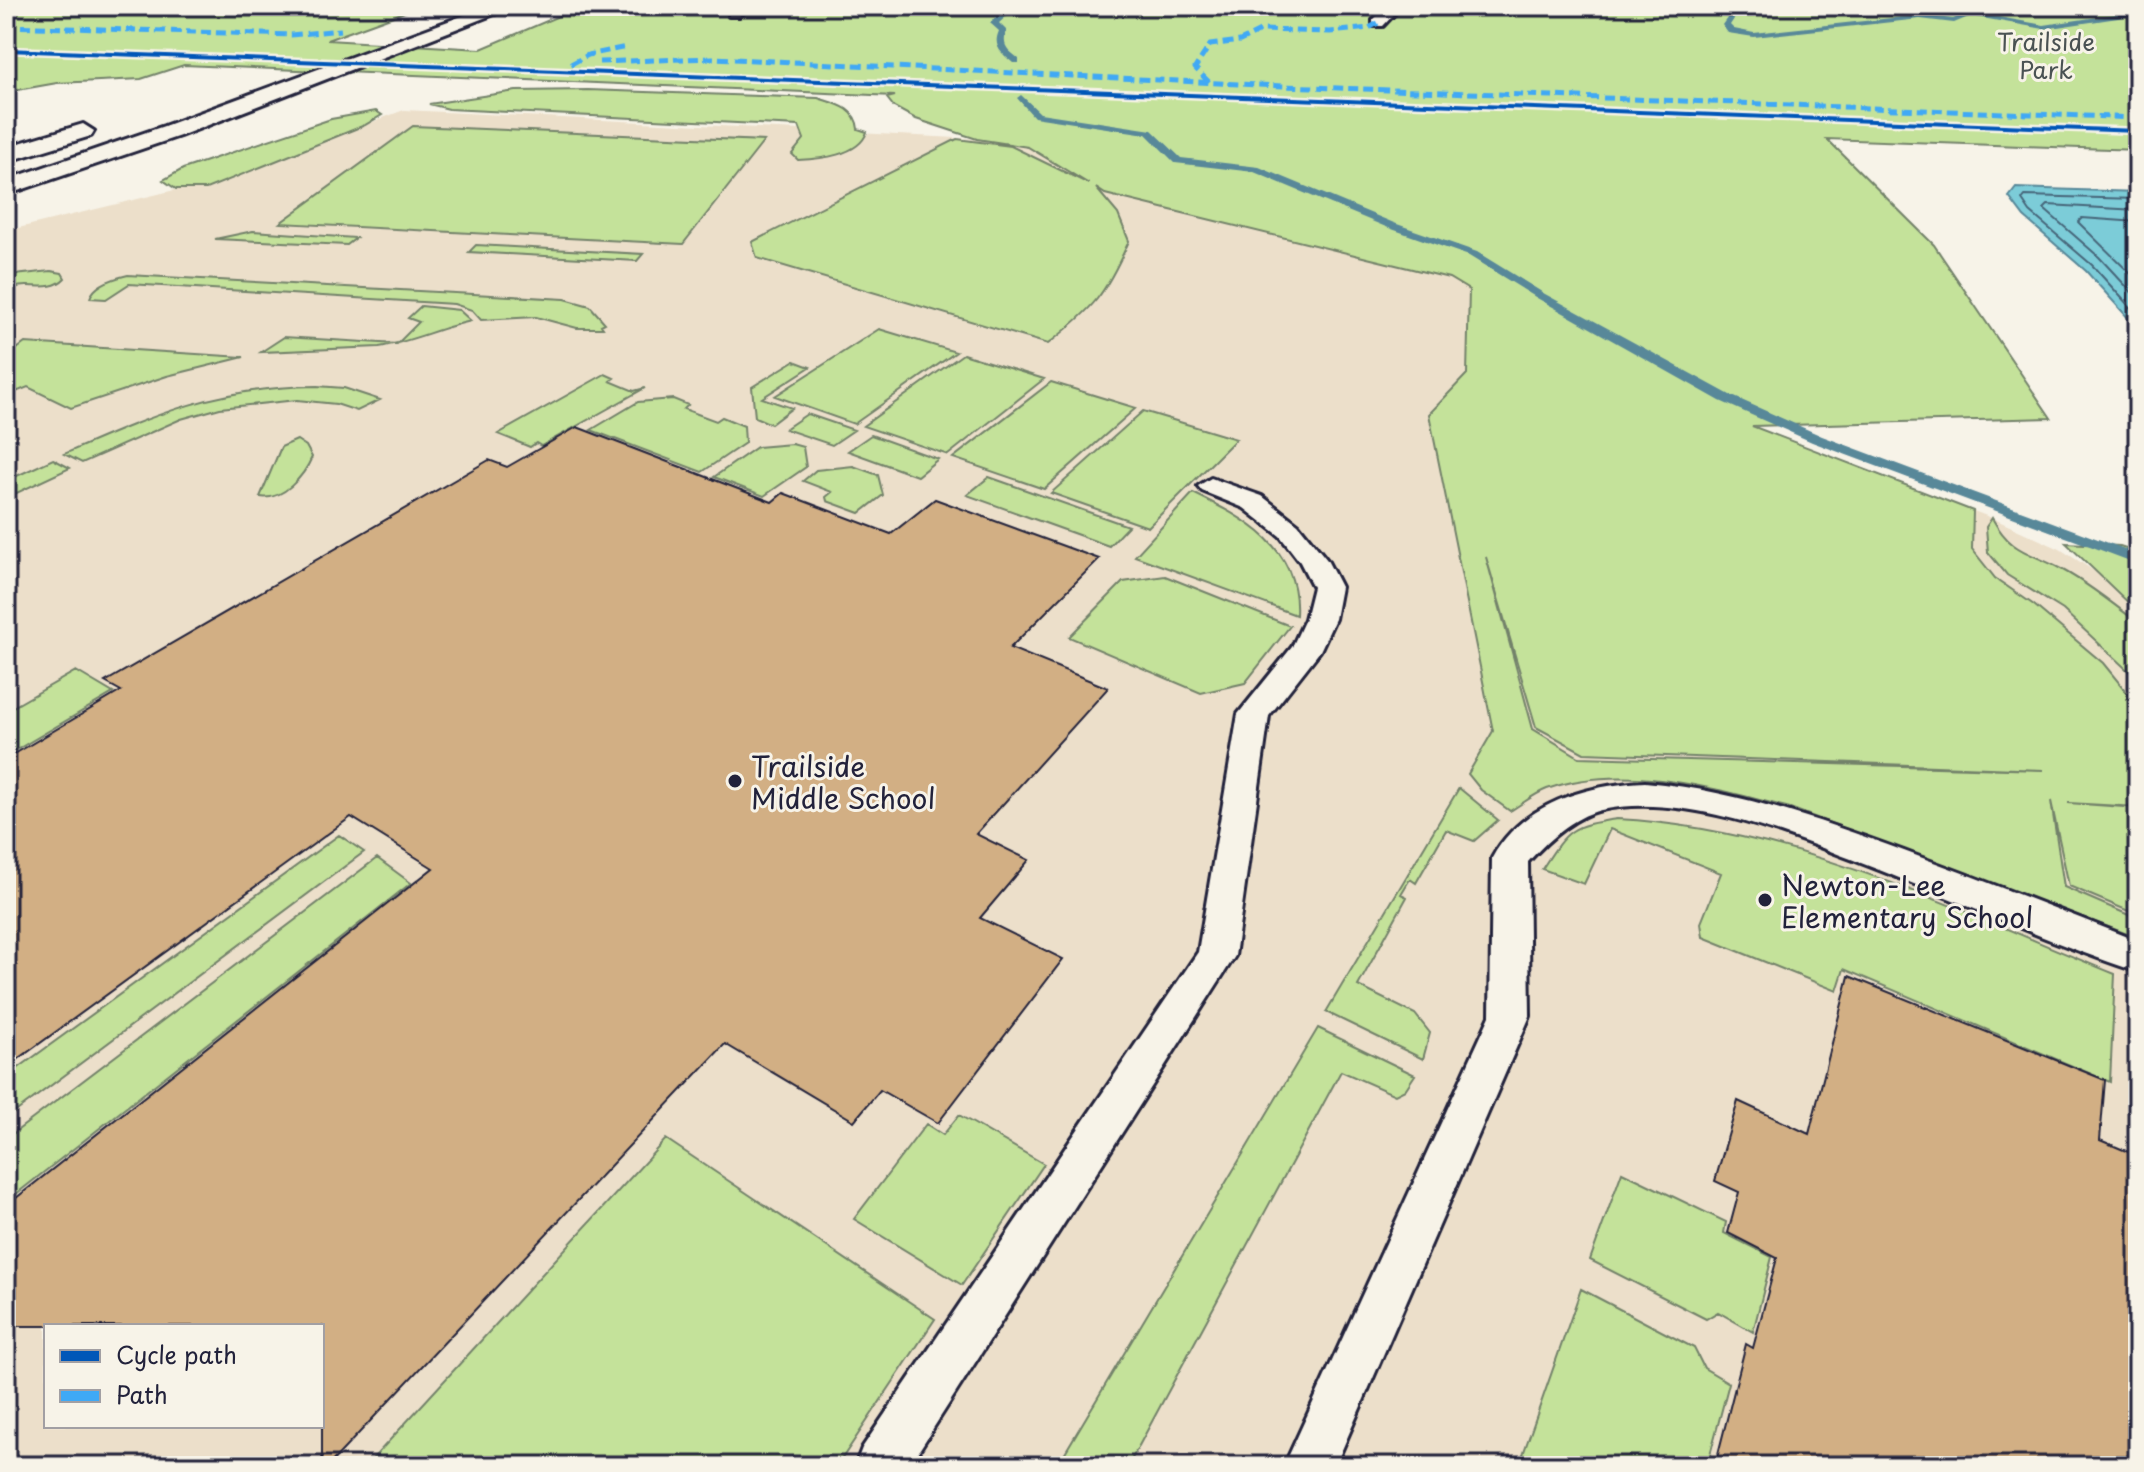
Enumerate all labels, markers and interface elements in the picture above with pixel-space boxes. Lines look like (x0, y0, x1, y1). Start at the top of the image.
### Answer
park label: Trailside Park (1997, 23, 2095, 87)
place label: Trailside Middle School (751, 744, 935, 819)
marker: Trailside Middle School (726, 772, 744, 790)
place label: Newton-Lee Elementary School (1781, 863, 2033, 938)
marker: Newton-Lee Elementary School (1756, 891, 1774, 909)
legend (44, 1324, 324, 1428)
text: Cycle path (116, 1336, 237, 1372)
text: Path (116, 1376, 168, 1412)

